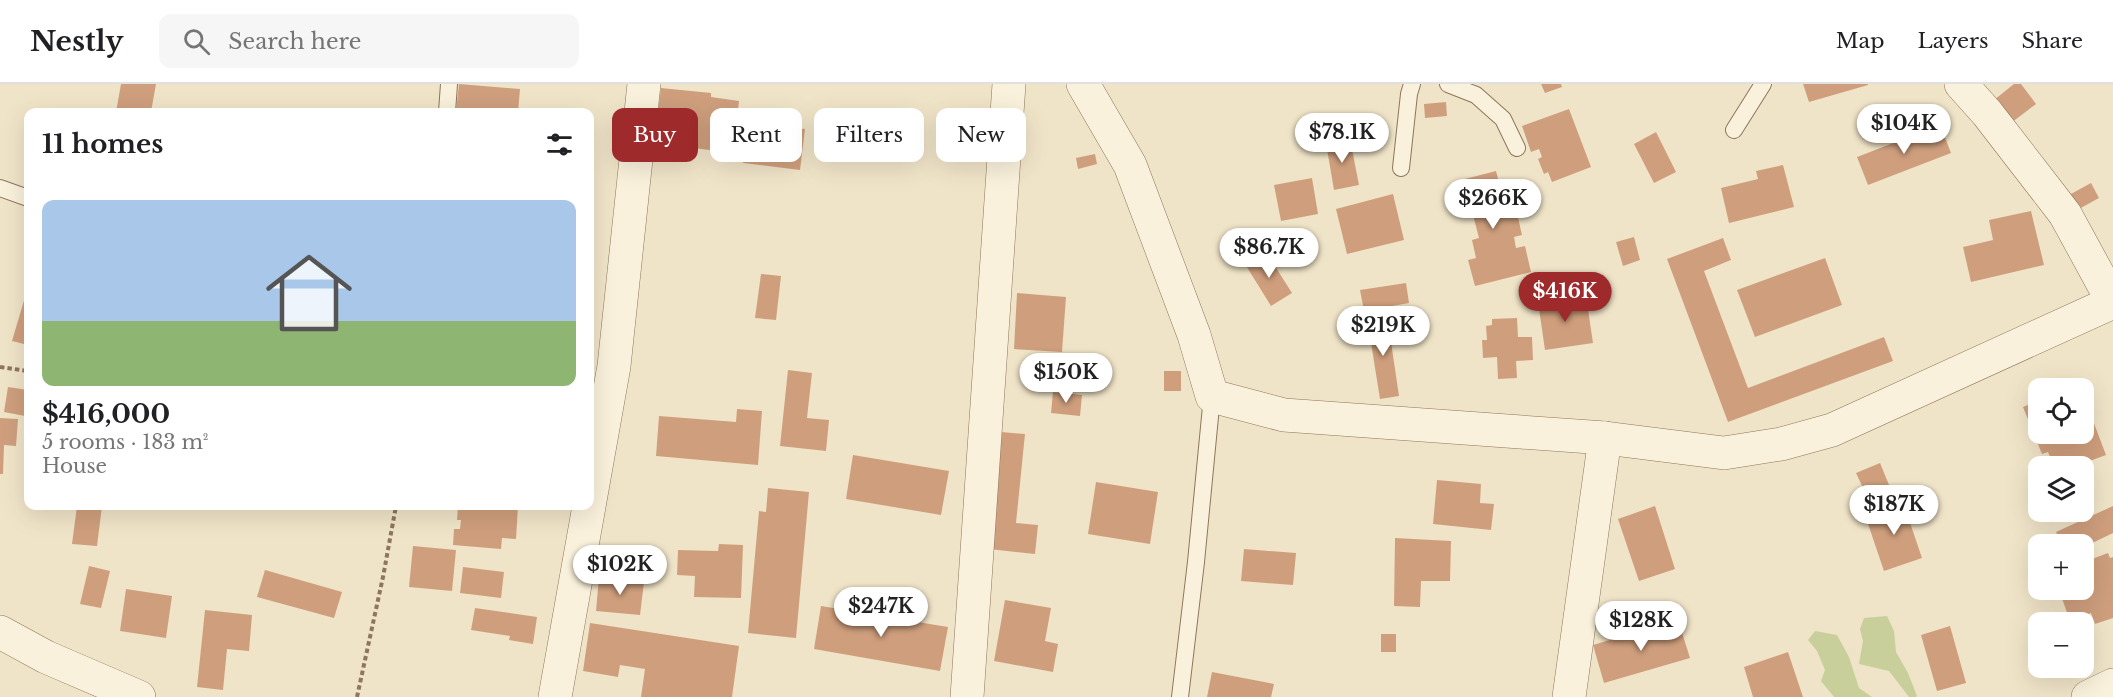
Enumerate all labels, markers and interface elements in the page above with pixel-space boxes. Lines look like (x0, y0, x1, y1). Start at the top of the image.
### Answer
search box (159, 14, 579, 68)
text: Nestly (30, 24, 123, 59)
icon: search (180, 25, 213, 58)
text: Search here (228, 28, 361, 55)
text: Map (1836, 28, 1885, 54)
text: Layers (1918, 28, 1989, 54)
text: Share (2022, 28, 2083, 54)
pin: $104K (1862, 104, 1946, 155)
chip: Buy (612, 108, 698, 162)
chip: Rent (710, 108, 802, 162)
chip: Filters (814, 108, 924, 162)
chip: New (936, 108, 1026, 162)
text: $104K (1871, 111, 1937, 135)
pin: $78.1K (1293, 113, 1391, 164)
text: $78.1K (1309, 120, 1375, 144)
text: 11 homes (42, 128, 163, 160)
icon: filters (543, 128, 576, 161)
pin: $266K (1451, 179, 1535, 230)
text: $266K (1458, 186, 1528, 210)
pin: $86.7K (1220, 228, 1318, 279)
text: $86.7K (1234, 235, 1304, 259)
icon: home (255, 239, 363, 347)
pin: $416K (1523, 272, 1607, 323)
text: $416K (1533, 279, 1597, 303)
pin: $219K (1341, 306, 1425, 357)
text: $219K (1351, 313, 1415, 337)
pin: $150K (1024, 353, 1108, 404)
text: $150K (1033, 360, 1099, 384)
map controls (2028, 378, 2094, 678)
button: locate (2028, 378, 2094, 444)
text: $416,000 (42, 398, 170, 430)
text: 5 rooms · 183 m² (42, 430, 209, 454)
text: House (42, 454, 107, 478)
button: layers (2028, 456, 2094, 522)
pin: $187K (1852, 485, 1936, 536)
text: $187K (1863, 492, 1925, 516)
button: + (2028, 534, 2094, 600)
pin: $102K (578, 545, 662, 596)
text: $102K (587, 552, 653, 576)
pin: $247K (839, 587, 923, 638)
text: $247K (848, 594, 914, 618)
pin: $128K (1599, 601, 1683, 652)
text: $128K (1609, 608, 1673, 632)
button: − (2028, 612, 2094, 678)

